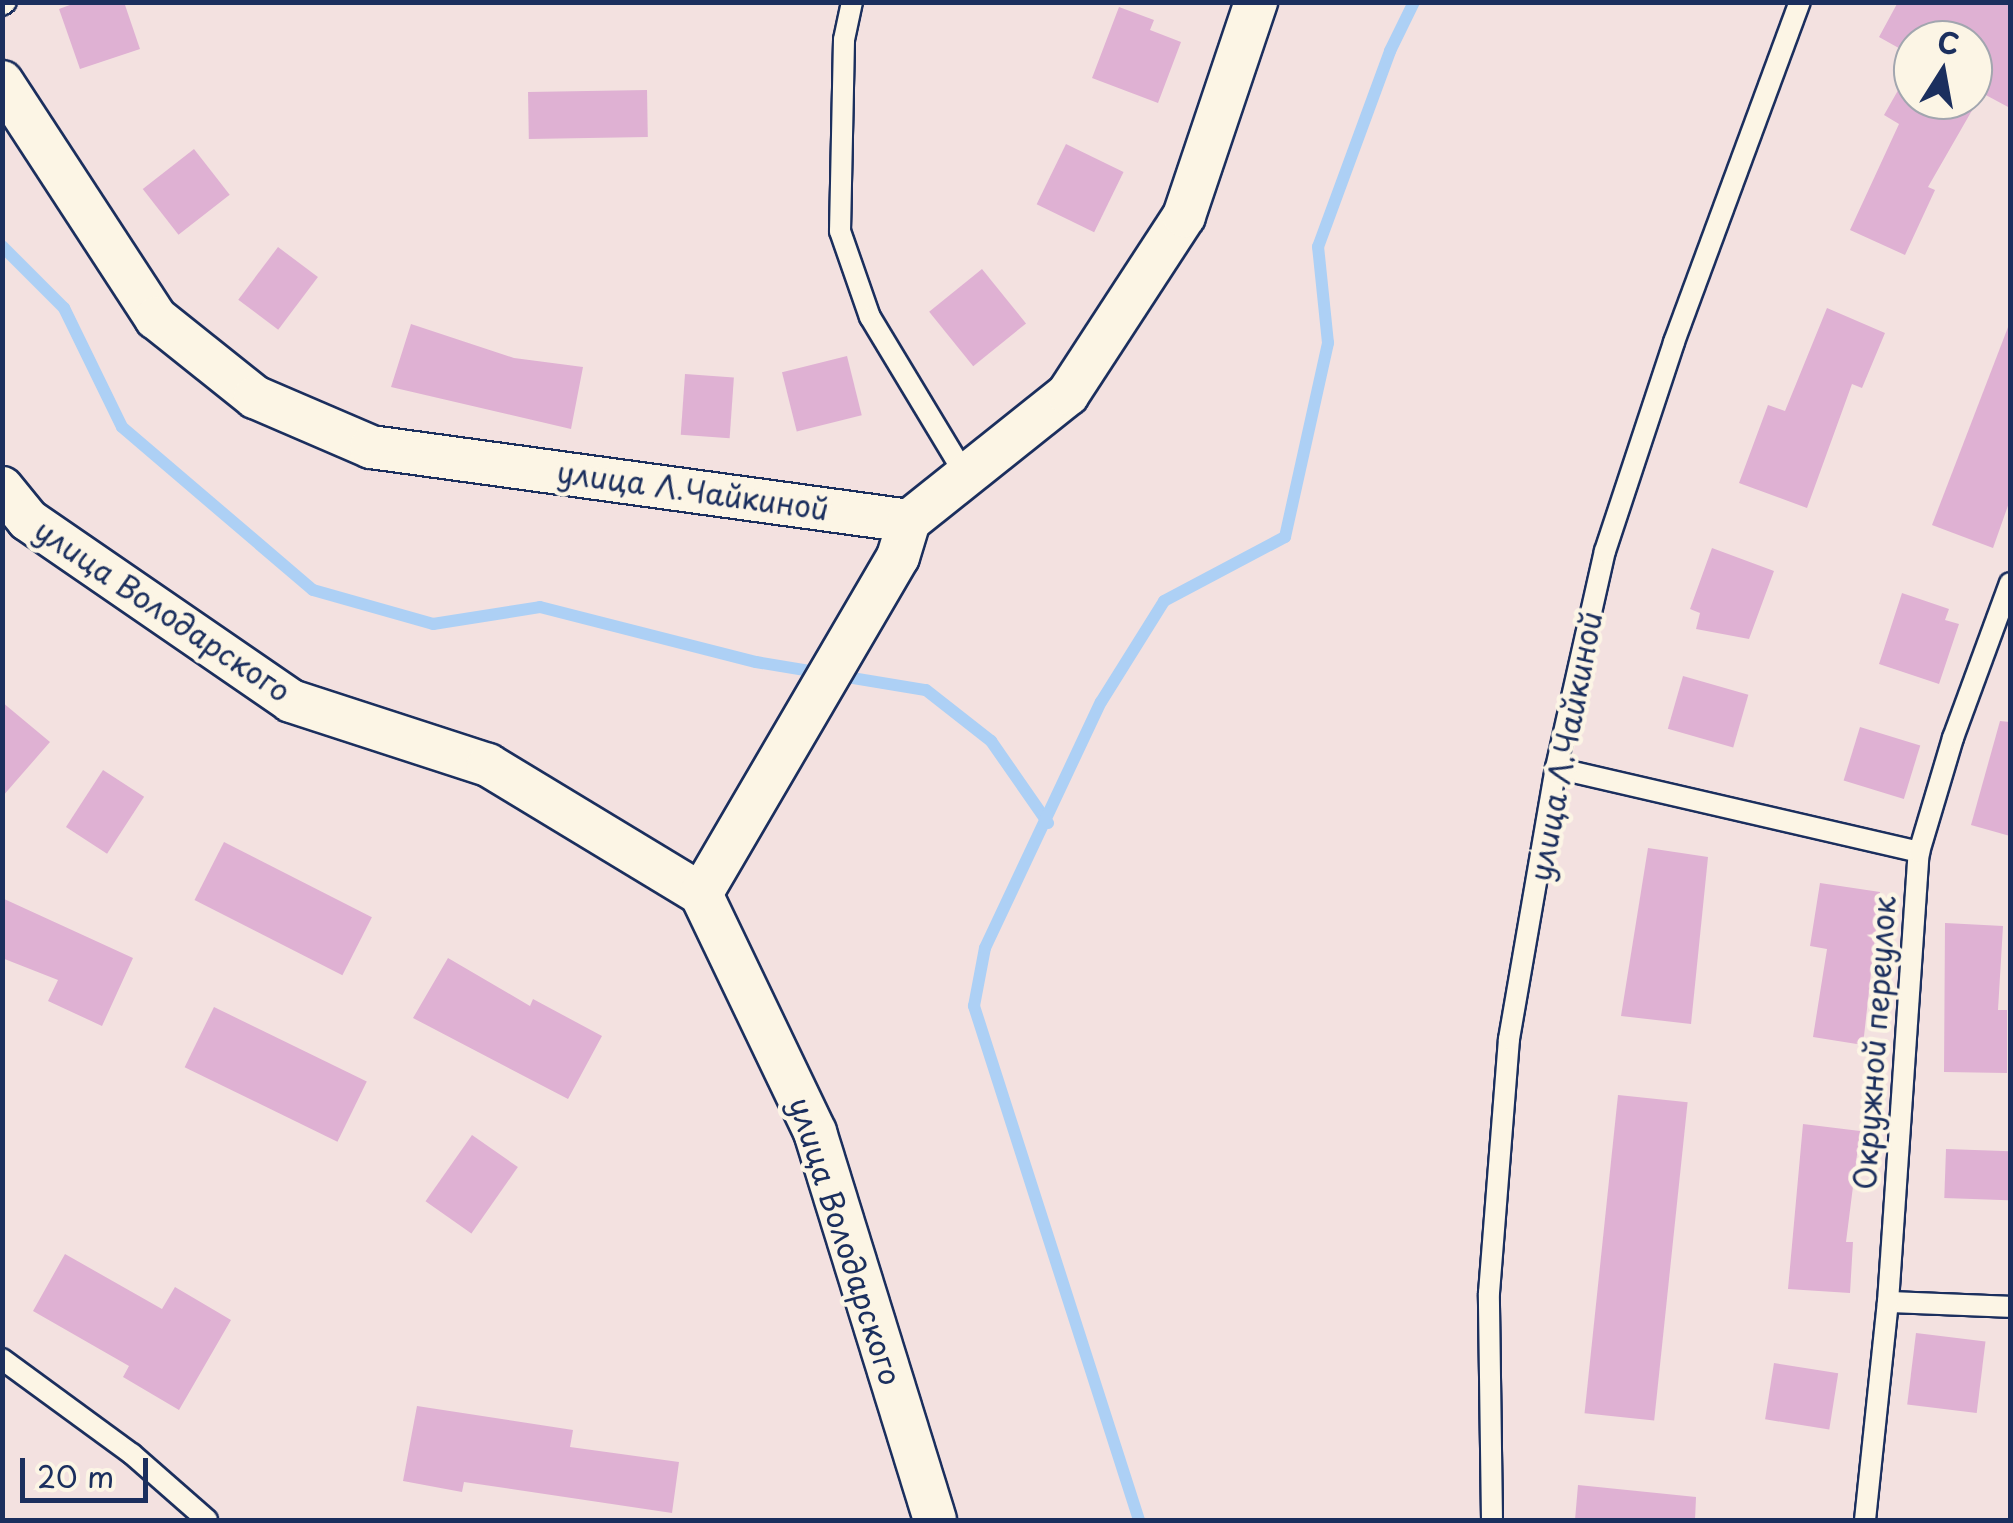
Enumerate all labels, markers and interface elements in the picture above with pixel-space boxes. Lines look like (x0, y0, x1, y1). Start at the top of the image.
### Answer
text: С (1934, 19, 1963, 65)
north arrow (1893, 20, 1993, 120)
street label: улица Л.Чайкиной (555, 453, 831, 527)
street label: улица Володарского (28, 511, 298, 709)
street label: улица Л.Чайкиной (1521, 608, 1609, 884)
street label: Окружной переулок (1846, 895, 1902, 1191)
street label: улица Володарского (782, 1092, 910, 1390)
scale bar (25, 1438, 152, 1500)
text: 20 m (37, 1453, 114, 1498)

